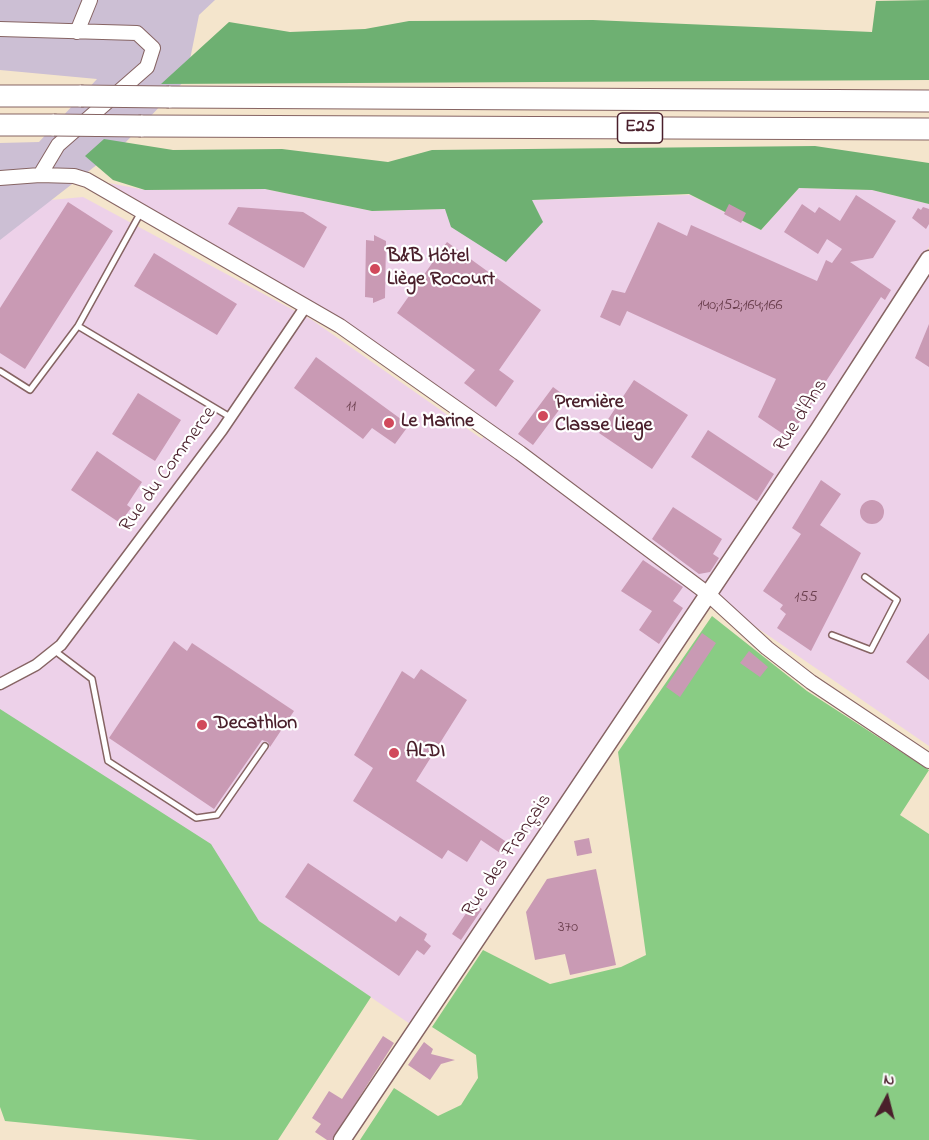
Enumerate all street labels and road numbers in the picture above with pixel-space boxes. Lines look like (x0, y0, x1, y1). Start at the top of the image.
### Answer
road number: E25 (618, 113, 662, 143)
street label: Rue d'Ans (770, 375, 834, 457)
street label: Rue du Commerce (115, 402, 223, 538)
street label: Rue des Français (458, 790, 558, 922)

